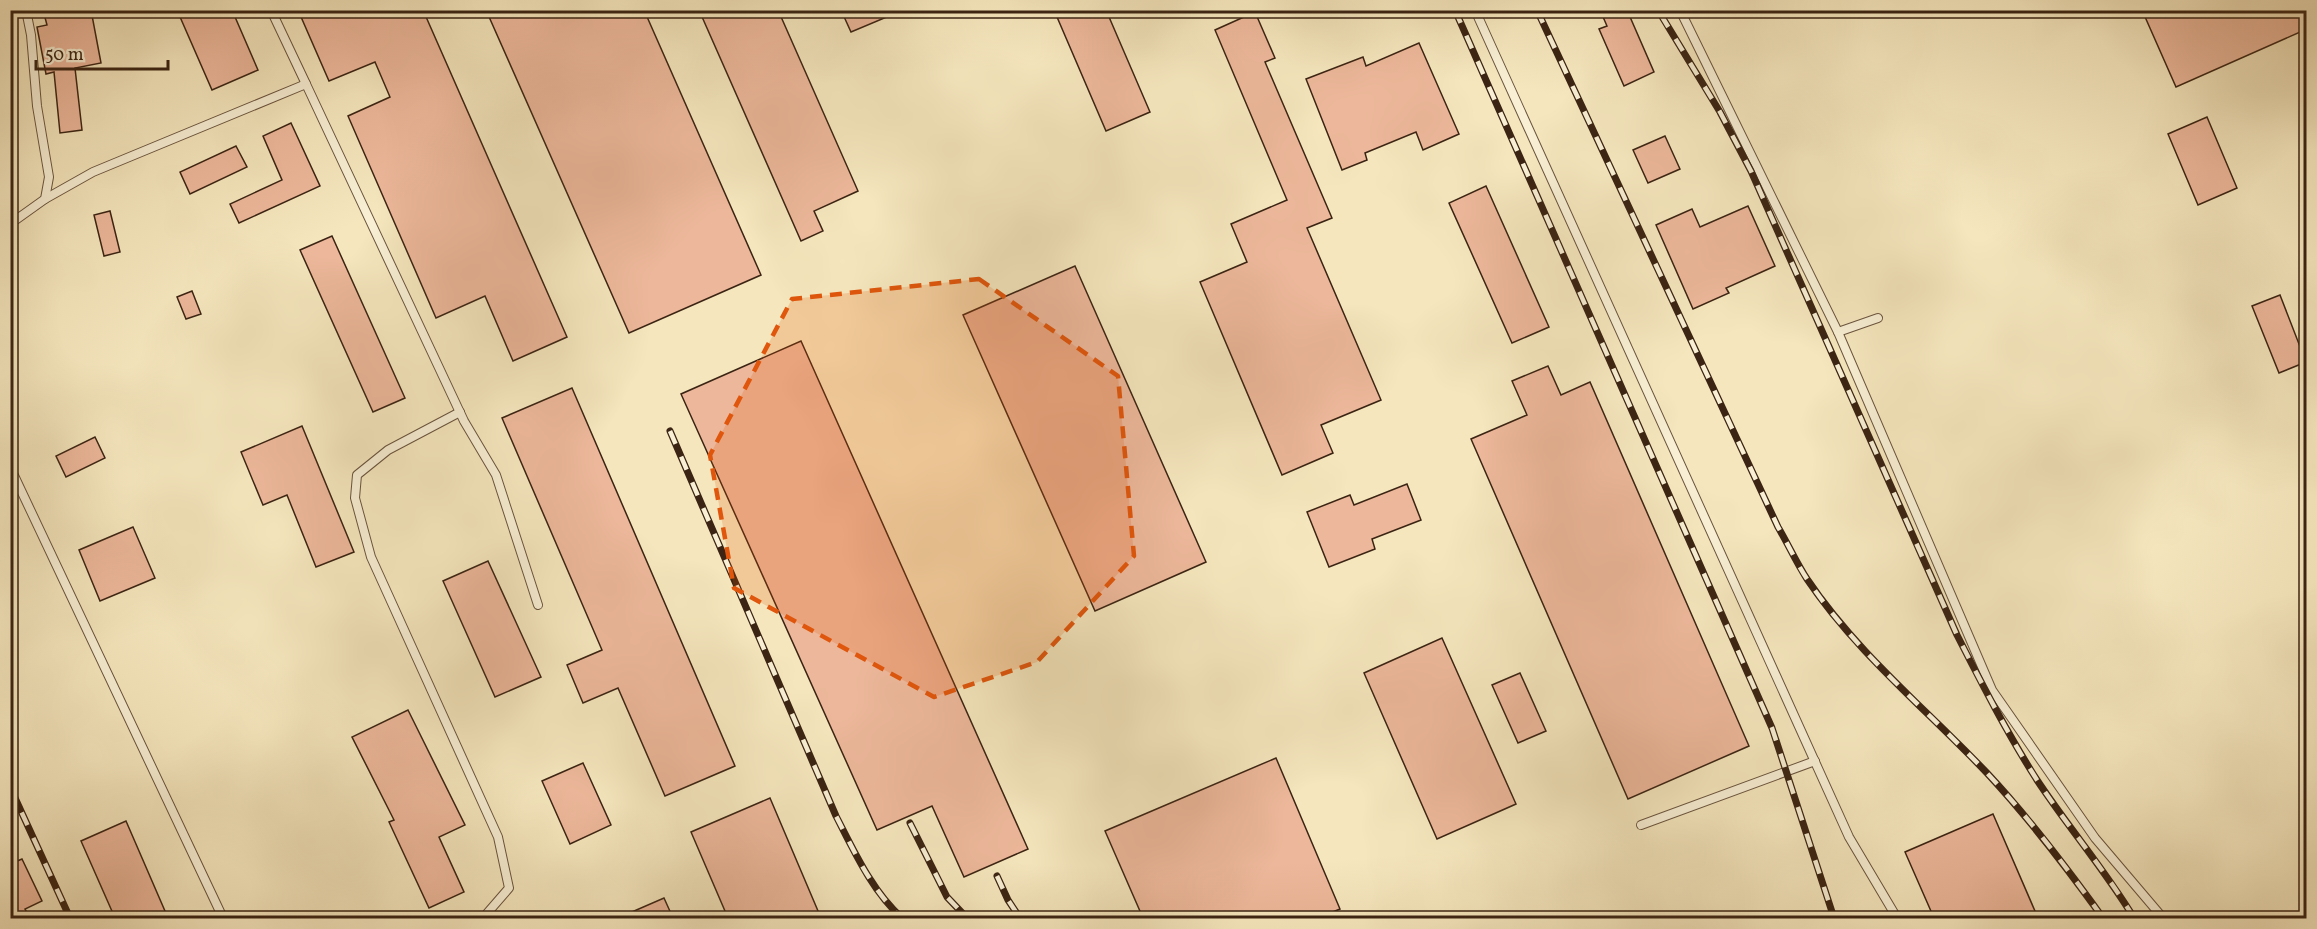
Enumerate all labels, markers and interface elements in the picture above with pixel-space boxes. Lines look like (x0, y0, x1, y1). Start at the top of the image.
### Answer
scale bar (36, 33, 168, 71)
text: 50 m (45, 43, 84, 68)

